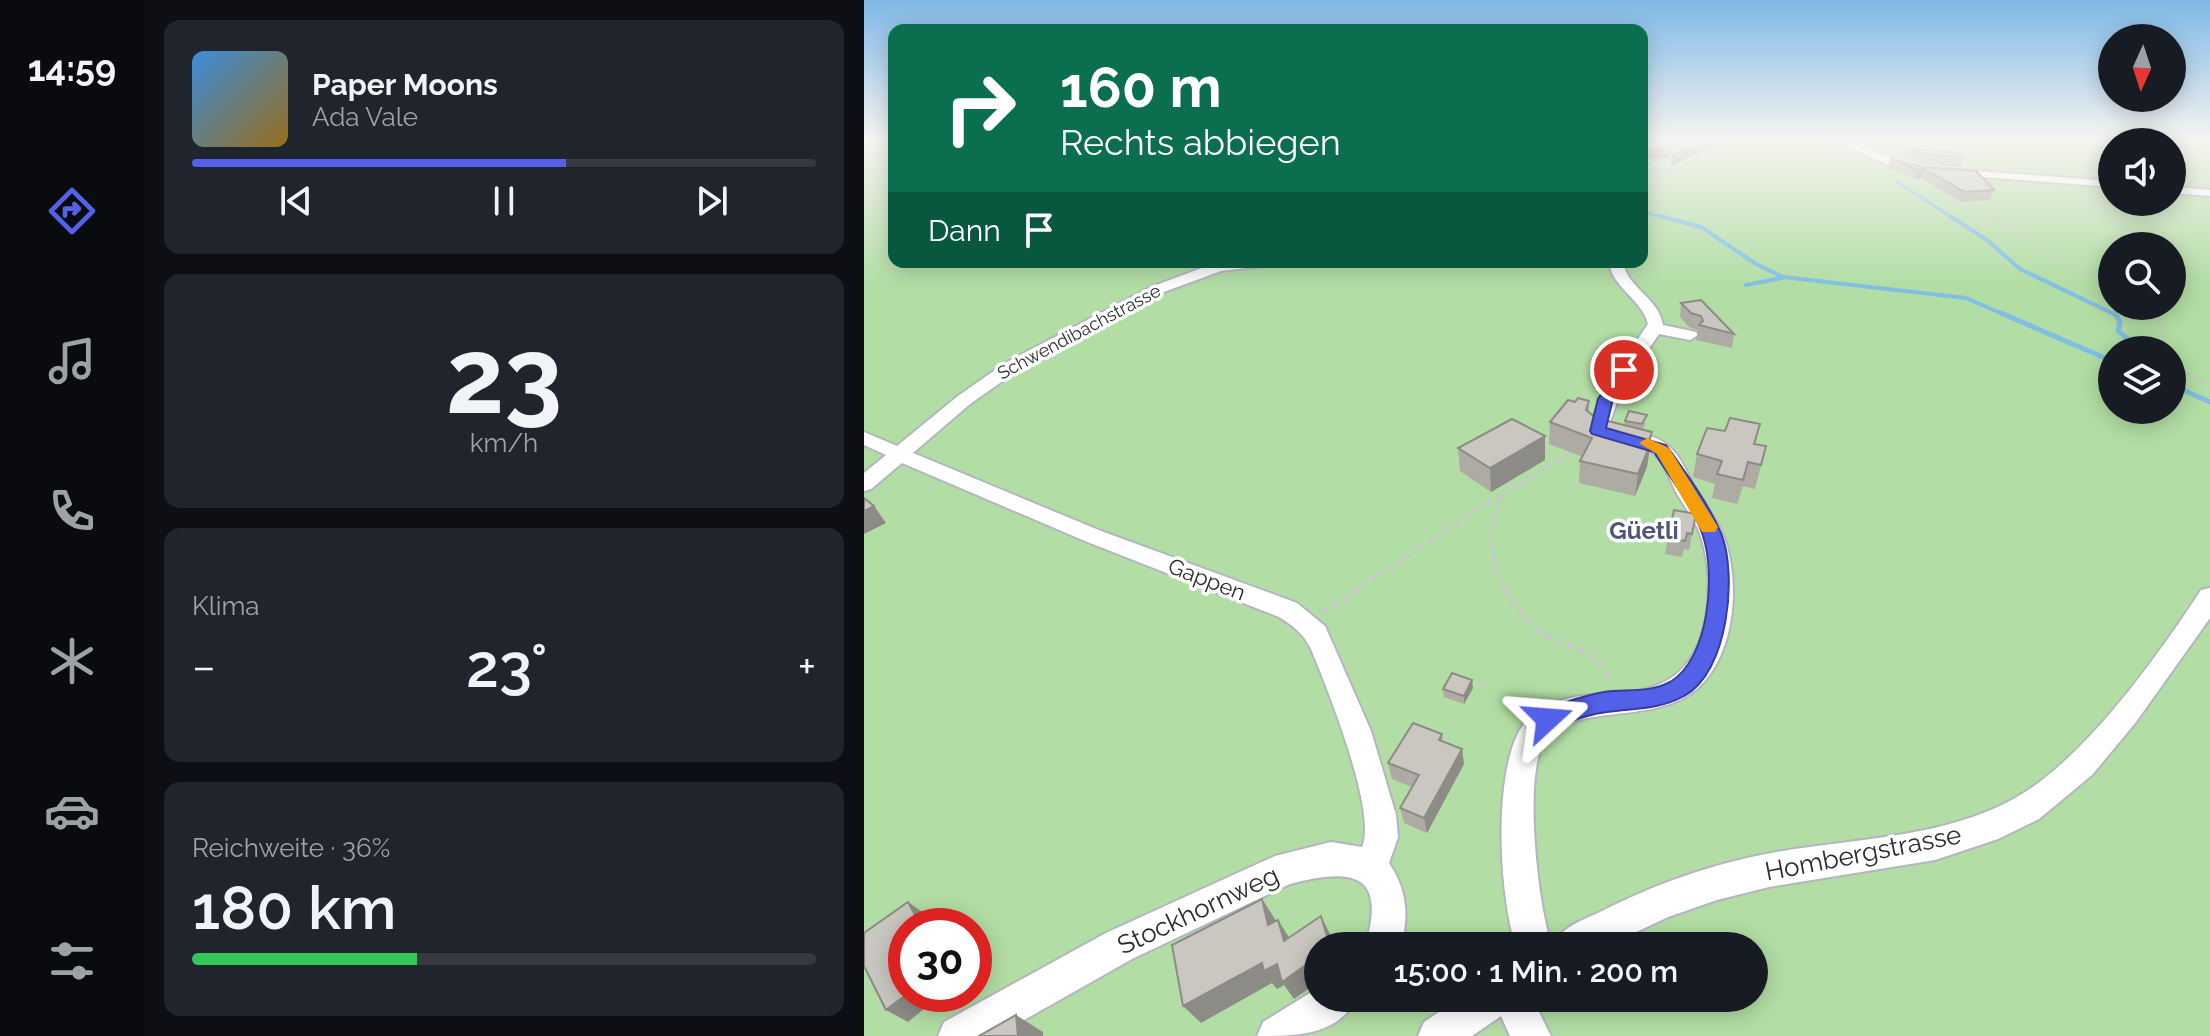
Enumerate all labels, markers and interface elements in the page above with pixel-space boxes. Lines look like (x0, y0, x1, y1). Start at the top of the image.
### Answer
north arrow (2098, 24, 2186, 112)
map controls (2098, 24, 2186, 424)
text: 14:59 (28, 47, 116, 89)
text: 160 m (1060, 54, 1222, 120)
icon: right (928, 56, 1032, 160)
text: Paper Moons (312, 67, 498, 102)
text: Ada Vale (312, 102, 418, 132)
text: Rechts abbiegen (1060, 121, 1341, 163)
button: sound (2098, 128, 2186, 216)
icon: previous (274, 179, 318, 223)
icon: pause (482, 179, 526, 223)
icon: next (690, 179, 734, 223)
icon: directions (44, 183, 100, 239)
icon: arrive (1017, 208, 1061, 252)
text: Dann (928, 213, 1001, 248)
button: search (2098, 232, 2186, 320)
street label: Schwendibachstrasse (994, 279, 1164, 383)
text: 23 (446, 315, 562, 437)
icon: music (44, 333, 100, 389)
pin (1590, 336, 1658, 404)
button: layers (2098, 336, 2186, 424)
icon: arrive (1602, 348, 1646, 392)
text: km/h (470, 428, 538, 458)
icon: phone (44, 483, 100, 539)
district label: Güetli (1609, 516, 1679, 545)
street label: Gappen (1165, 552, 1249, 606)
text: Klima (192, 591, 260, 621)
text: 23° (466, 631, 547, 701)
icon: climate (44, 633, 100, 689)
text: − (192, 641, 216, 692)
text: + (798, 641, 816, 692)
position arrow (1506, 677, 1590, 761)
icon: car (44, 783, 100, 839)
street label: Hombergstrasse (1762, 819, 1964, 887)
text: Reichweite · 36% (192, 833, 390, 863)
street label: Stockhornweg (1113, 860, 1283, 960)
text: 180 km (192, 873, 396, 943)
speed limit sign: 30 (888, 908, 992, 1012)
icon: filters (44, 933, 100, 989)
text: 15:00 · 1 Min. · 200 m (1394, 954, 1678, 989)

